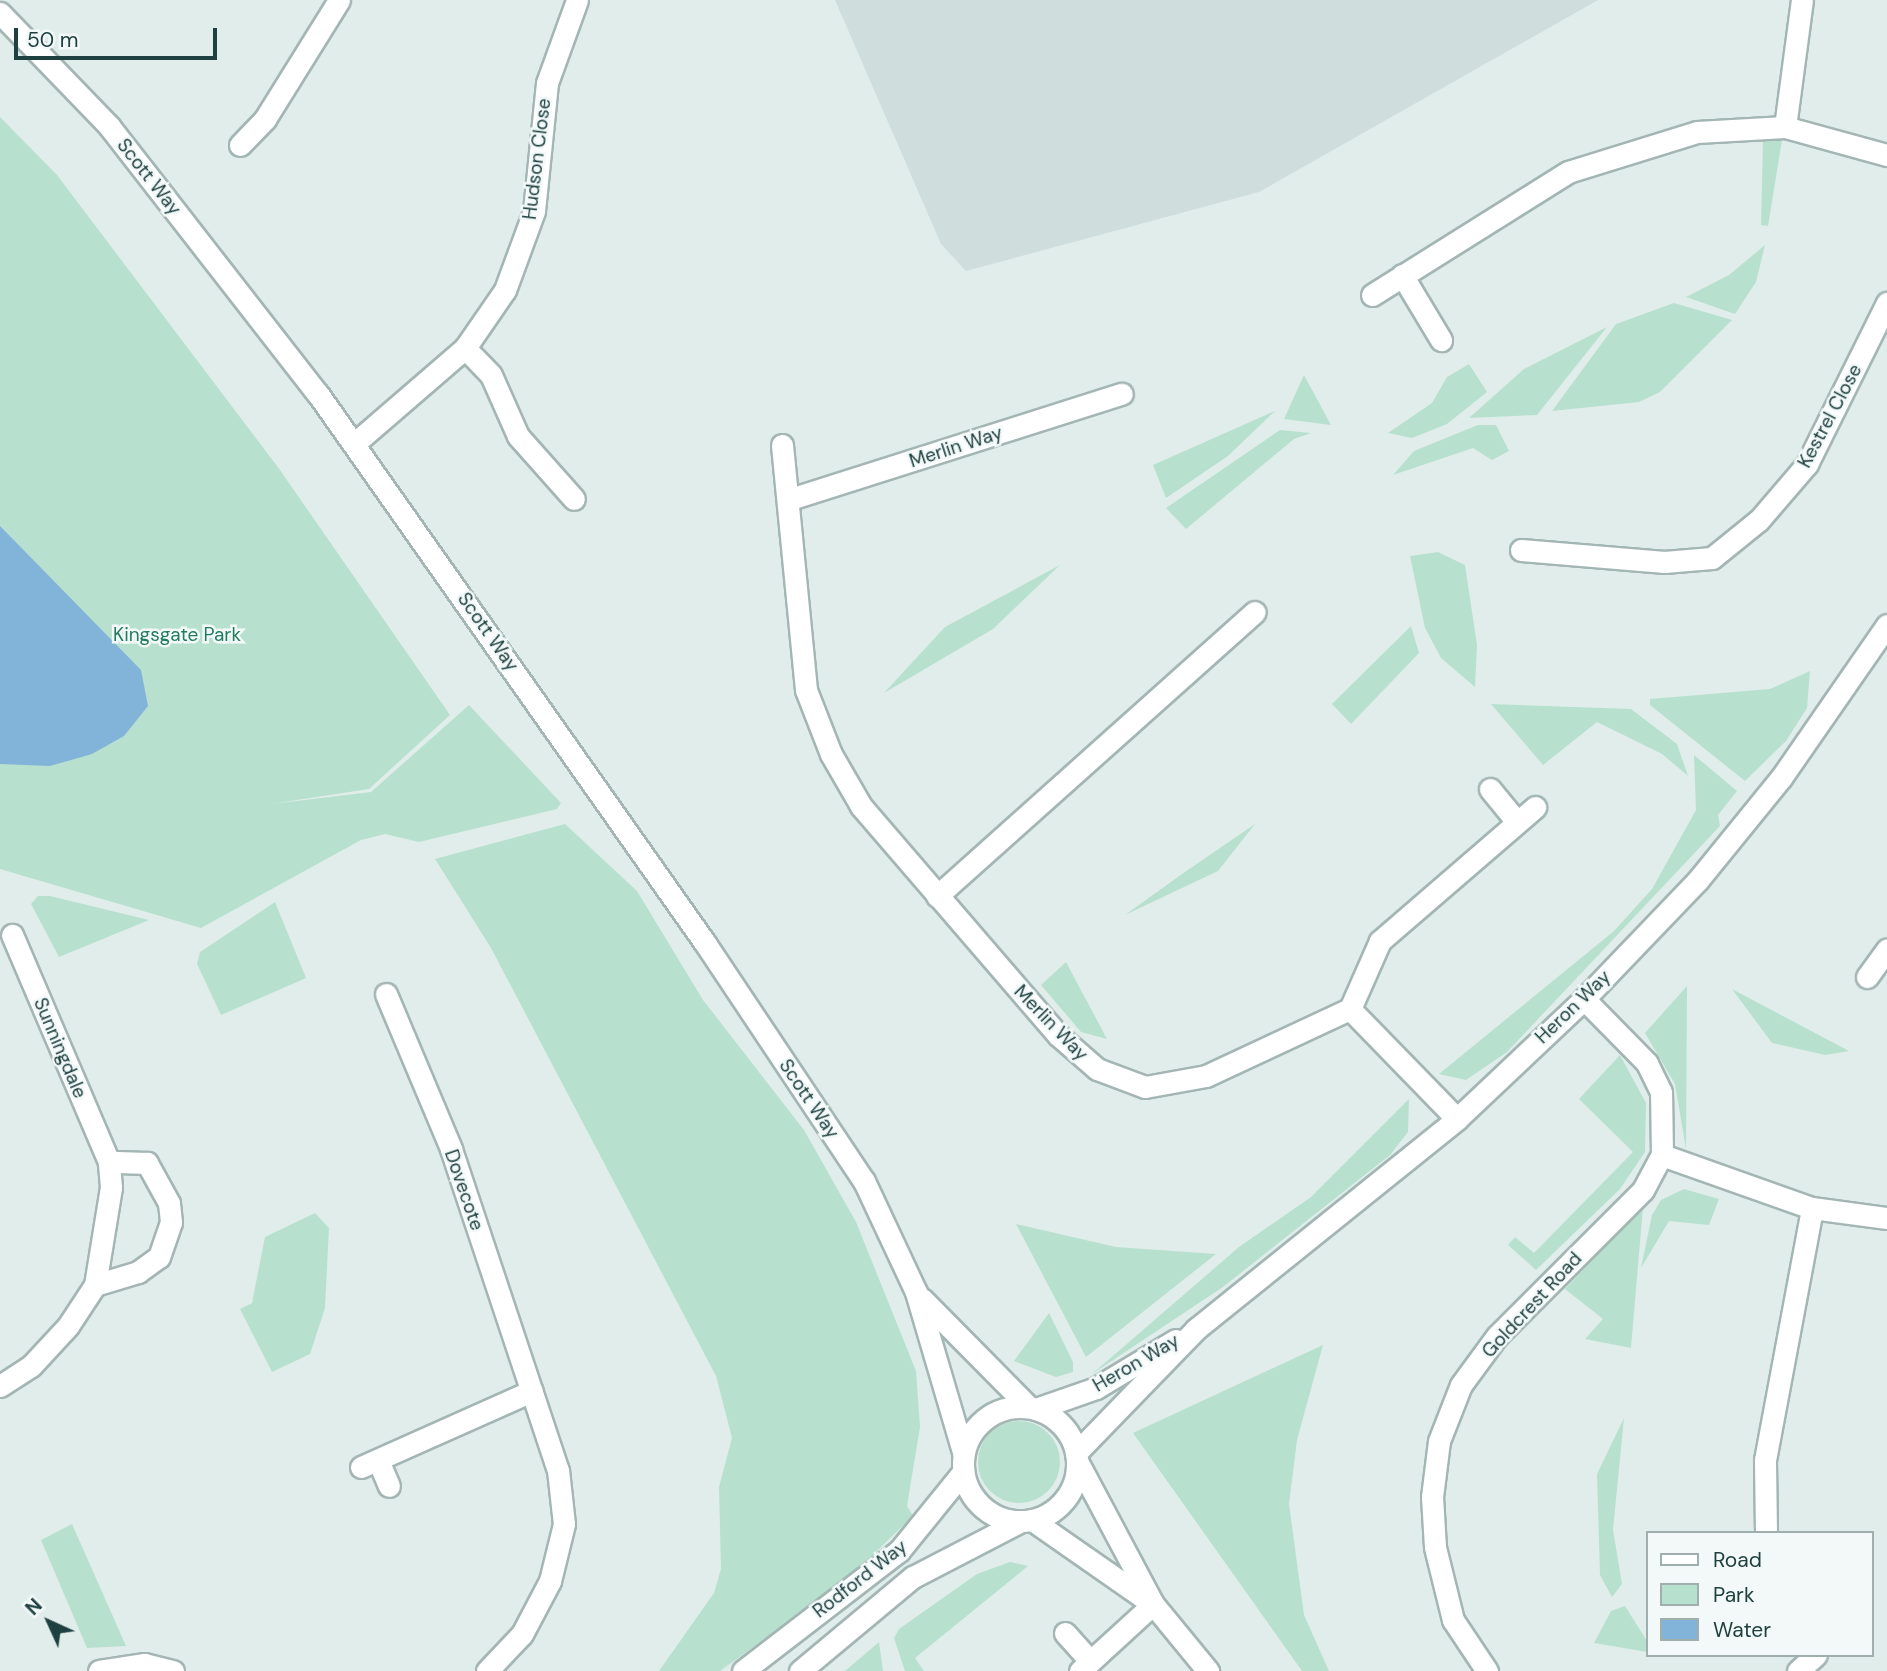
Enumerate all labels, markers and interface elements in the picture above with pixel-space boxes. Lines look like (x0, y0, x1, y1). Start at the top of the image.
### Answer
scale bar (18, 14, 220, 58)
text: 50 m (27, 26, 78, 54)
street label: Hudson Close (518, 97, 556, 221)
street label: Scott Way (112, 134, 186, 220)
street label: Kestrel Close (1793, 360, 1867, 472)
street label: Merlin Way (907, 421, 1005, 473)
street label: Scott Way (453, 588, 523, 676)
park label: Kingsgate Park (113, 624, 241, 646)
street label: Heron Way (1531, 966, 1615, 1048)
street label: Merlin Way (1009, 980, 1093, 1066)
street label: Sunningdale (29, 994, 91, 1102)
street label: Scott Way (774, 1055, 844, 1143)
street label: Dovecote (440, 1147, 488, 1233)
street label: Goldcrest Road (1477, 1247, 1587, 1363)
street label: Heron Way (1089, 1329, 1183, 1397)
legend (1646, 1531, 1873, 1657)
street label: Rodford Way (808, 1535, 912, 1623)
text: Road (1713, 1546, 1762, 1574)
text: Park (1713, 1581, 1754, 1609)
north arrow (14, 1587, 84, 1657)
text: N (20, 1593, 48, 1621)
text: Water (1713, 1616, 1771, 1644)

